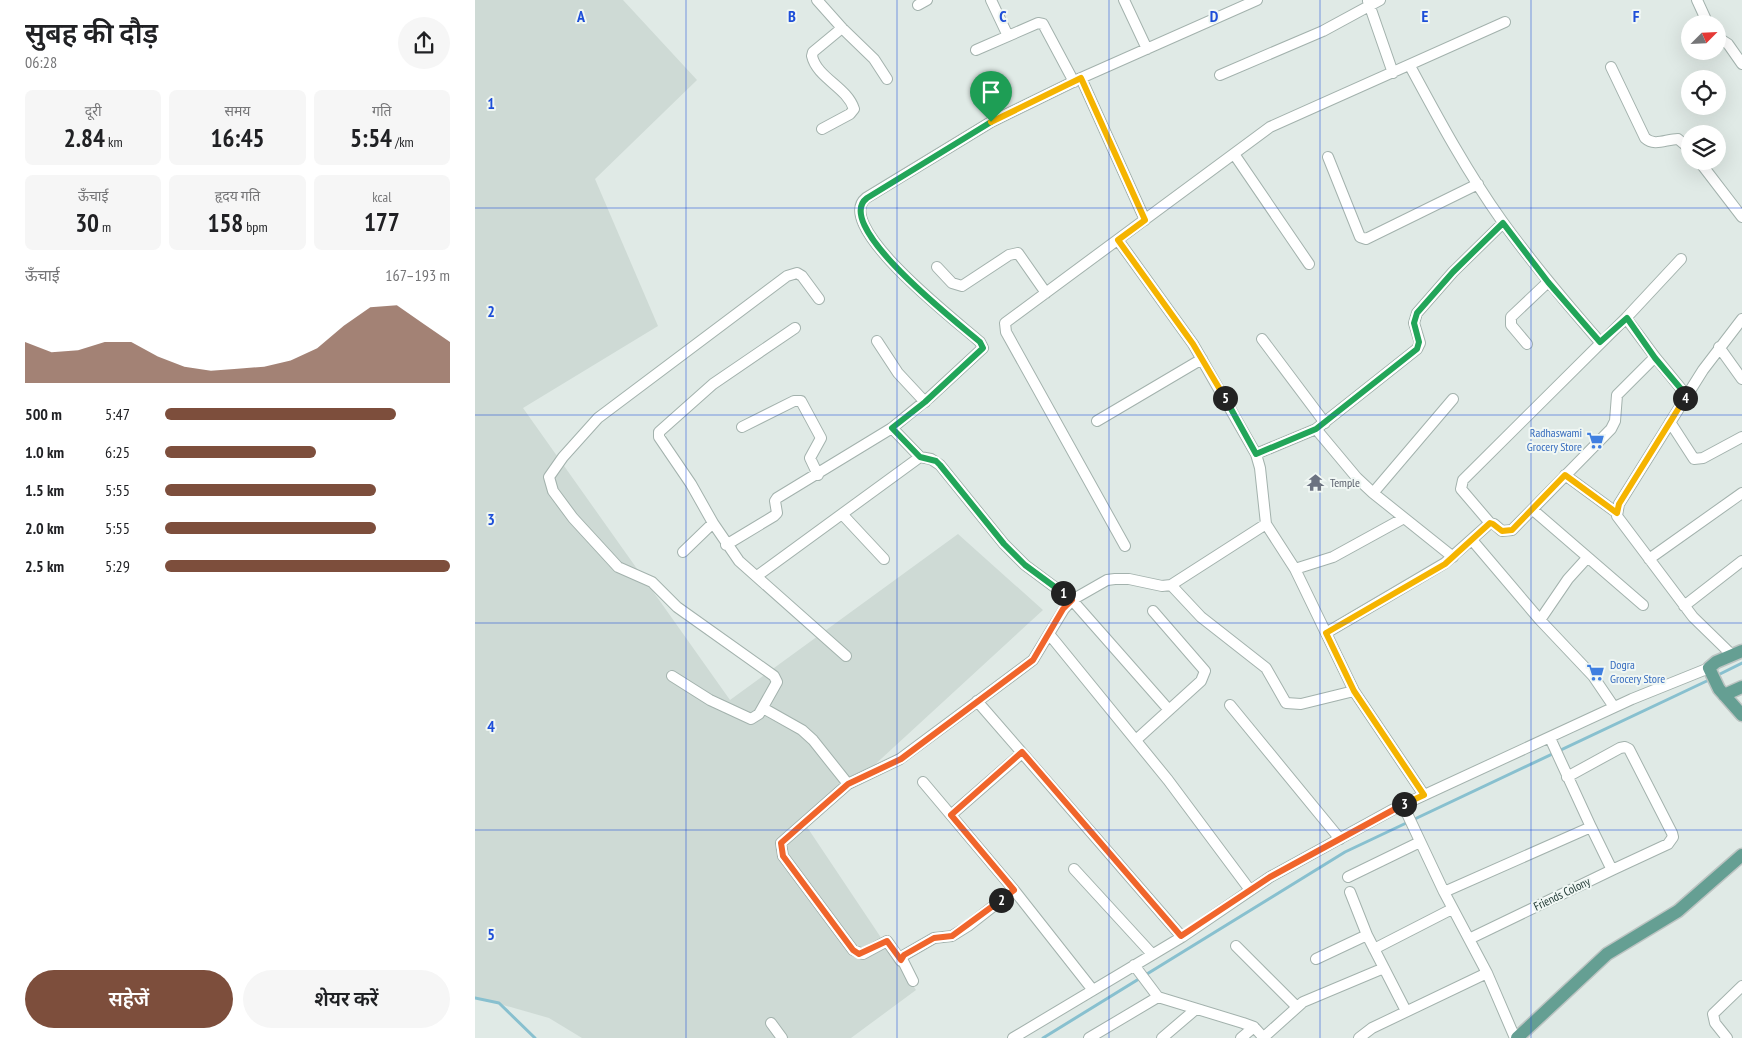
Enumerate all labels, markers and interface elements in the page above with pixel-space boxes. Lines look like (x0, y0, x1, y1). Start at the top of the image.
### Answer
text: A (576, 6, 586, 26)
text: B (788, 6, 796, 26)
text: C (999, 6, 1007, 26)
text: D (1210, 6, 1219, 26)
text: E (1422, 6, 1429, 26)
text: F (1633, 6, 1640, 26)
text: सुबह की दौड़ (25, 14, 158, 51)
north arrow (1681, 15, 1726, 60)
map controls (1681, 15, 1726, 170)
button: share (398, 17, 450, 69)
text: 06:28 (25, 52, 57, 72)
button: locate (1681, 70, 1726, 115)
pin (970, 71, 1012, 122)
icon: arrive (977, 78, 1005, 106)
text: 1 (487, 93, 495, 113)
text: दूरी (85, 102, 102, 120)
text: समय (225, 102, 250, 120)
text: गति (372, 102, 392, 120)
text: 2.84 (64, 122, 105, 154)
text: 16:45 (210, 122, 265, 154)
text: 5:54 (350, 122, 392, 154)
button: layers (1681, 125, 1726, 170)
text: km (105, 133, 123, 151)
text: /km (392, 133, 414, 151)
text: ऊँचाई (78, 187, 108, 205)
text: हृदय गति (215, 187, 260, 205)
text: kcal (372, 188, 391, 206)
text: 177 (364, 206, 400, 238)
text: 30 (75, 207, 99, 239)
text: 158 (207, 207, 243, 239)
text: m (99, 218, 111, 236)
text: bpm (243, 218, 268, 236)
text: ऊँचाई (25, 265, 60, 285)
text: 167–193 m (385, 265, 450, 285)
text: 2 (487, 301, 495, 321)
pin: 5 (1213, 386, 1237, 410)
pin: 4 (1673, 386, 1697, 410)
text: 5 (1222, 389, 1229, 407)
text: 4 (1682, 389, 1689, 407)
text: 500 m (25, 404, 62, 424)
text: 5:47 (105, 404, 130, 424)
place label: Radhaswami Grocery Store (1527, 425, 1582, 454)
supermarket icon: Radhaswami Grocery Store (1586, 430, 1606, 450)
text: 1.0 km (25, 442, 64, 462)
text: 6:25 (105, 442, 130, 462)
temple icon: Temple (1306, 473, 1326, 493)
place label: Temple (1330, 475, 1360, 490)
text: 1.5 km (25, 480, 64, 500)
text: 5:55 (105, 480, 130, 500)
text: 3 (487, 509, 495, 529)
text: 2.0 km (25, 518, 64, 538)
text: 5:55 (105, 518, 130, 538)
text: 2.5 km (25, 556, 64, 576)
text: 5:29 (105, 556, 130, 576)
pin: 1 (1051, 580, 1075, 606)
text: 1 (1060, 584, 1067, 602)
place label: Dogra Grocery Store (1610, 657, 1665, 686)
supermarket icon: Dogra Grocery Store (1586, 662, 1606, 682)
text: 4 (487, 716, 495, 736)
pin: 3 (1391, 792, 1417, 816)
text: 3 (1401, 795, 1408, 813)
street label: Friends Colony (1531, 873, 1593, 914)
pin: 2 (989, 888, 1013, 912)
text: 2 (998, 891, 1005, 909)
text: 5 (487, 924, 495, 944)
button: सहेजें (25, 970, 233, 1028)
button: शेयर करें (243, 970, 450, 1028)

